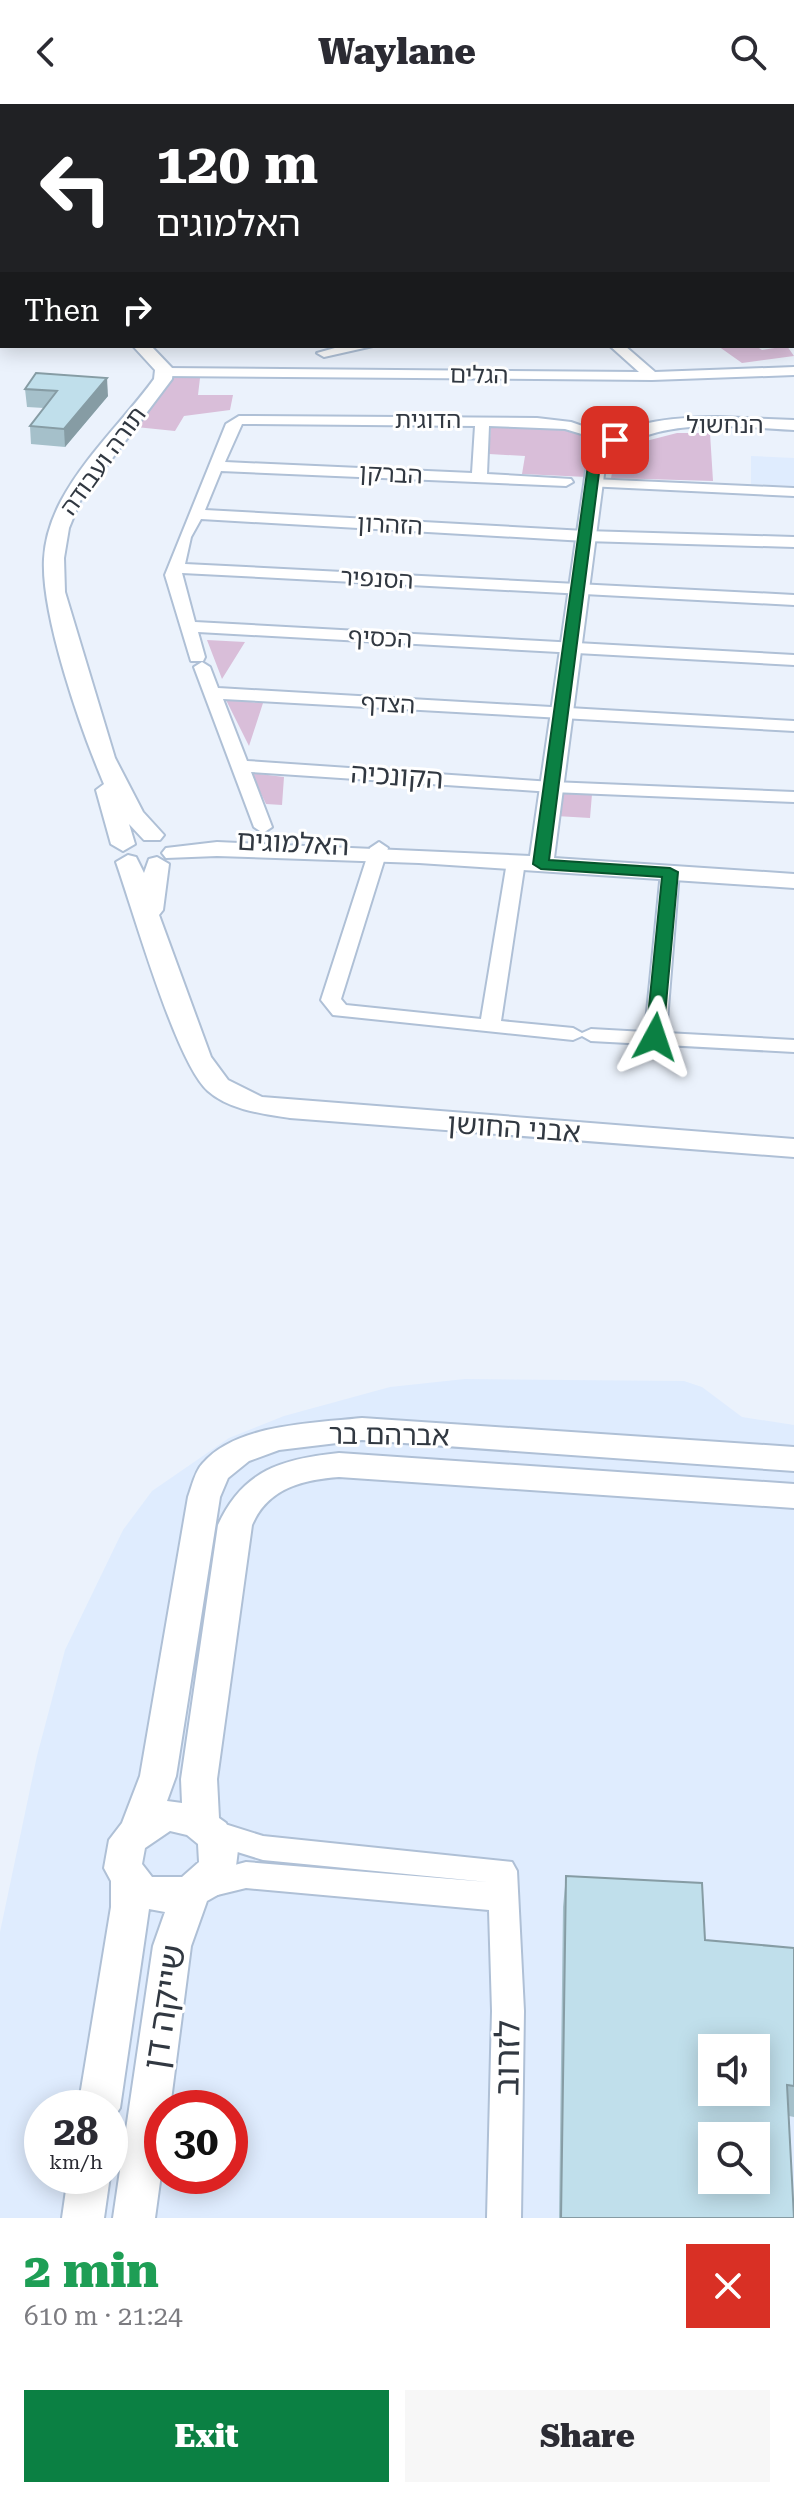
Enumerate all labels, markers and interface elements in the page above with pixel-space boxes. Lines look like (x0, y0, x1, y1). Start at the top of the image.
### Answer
icon: back (24, 30, 68, 74)
icon: search (726, 30, 770, 74)
text: Waylane (318, 31, 476, 73)
text: 120 m (156, 131, 318, 197)
icon: left (24, 136, 128, 240)
text: האלמוגים (156, 203, 301, 245)
icon: right (115, 288, 159, 332)
text: Then (24, 293, 99, 328)
street label: הגלים (449, 360, 509, 390)
street label: תורה ועבודה (54, 401, 152, 521)
street label: הדוגית (395, 406, 461, 434)
pin (581, 406, 649, 474)
street label: הנחשול (686, 411, 764, 439)
icon: arrive (593, 418, 637, 462)
street label: הברקן (358, 458, 424, 490)
street label: הזהרון (356, 509, 424, 541)
street label: הסנפיר (340, 563, 414, 595)
street label: הכסיף (347, 622, 413, 654)
street label: הצדף (360, 689, 416, 719)
street label: הקונכיה (349, 756, 445, 796)
street label: האלמוגים (236, 824, 350, 862)
position arrow (613, 995, 697, 1079)
street label: אבני החושן (446, 1107, 582, 1149)
street label: אברהם בר (328, 1417, 450, 1453)
street label: שייקה דן (134, 1942, 194, 2072)
street label: לזרוב (486, 2020, 528, 2096)
map controls (698, 2034, 770, 2194)
button: sound (698, 2034, 770, 2106)
speed limit sign: 30 (144, 2090, 248, 2194)
text: 28 (54, 2108, 98, 2155)
button: search (698, 2122, 770, 2194)
text: km/h (49, 2150, 103, 2174)
text: 2 min (24, 2243, 159, 2299)
button: close (686, 2244, 770, 2328)
text: 610 m · 21:24 (24, 2301, 183, 2331)
button: Exit (24, 2390, 389, 2482)
button: Share (405, 2390, 770, 2482)

